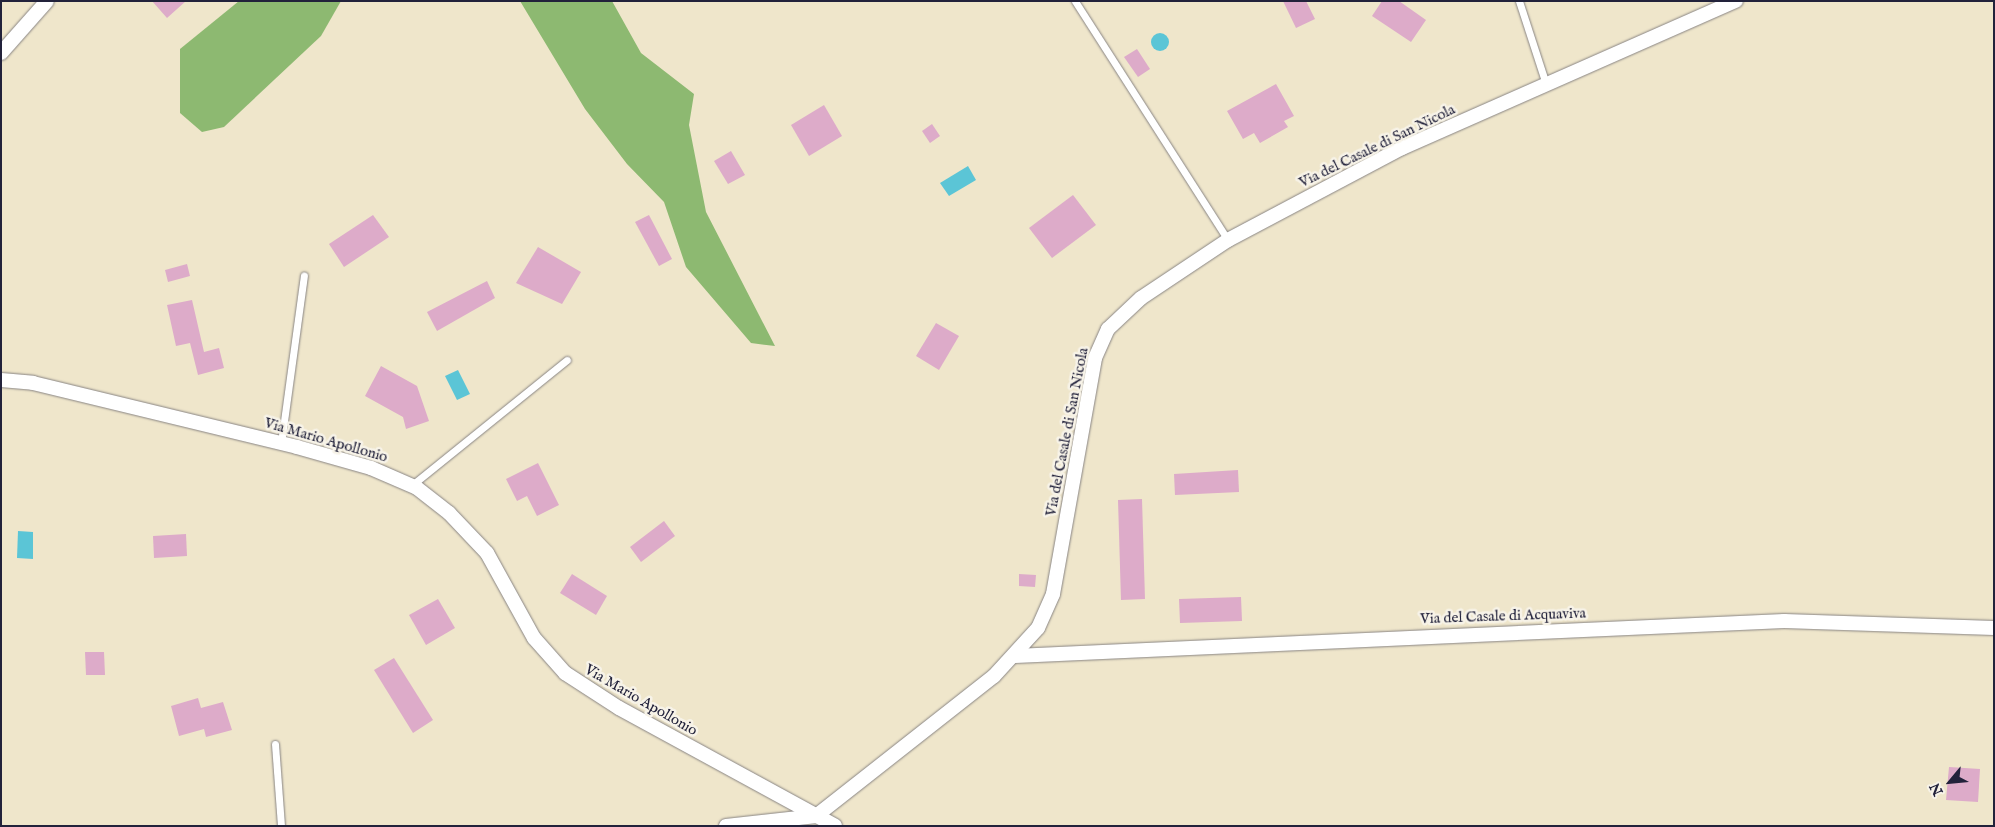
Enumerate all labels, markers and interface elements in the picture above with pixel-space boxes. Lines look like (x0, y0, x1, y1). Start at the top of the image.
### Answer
street label: Via del Casale di San Nicola (1296, 100, 1458, 192)
street label: Via del Casale di San Nicola (1042, 346, 1092, 518)
street label: Via Mario Apollonio (262, 414, 390, 466)
street label: Via del Casale di Acquaviva (1420, 604, 1586, 628)
street label: Via Mario Apollonio (581, 660, 701, 740)
north arrow (1925, 757, 1975, 807)
text: N (1926, 779, 1948, 799)

